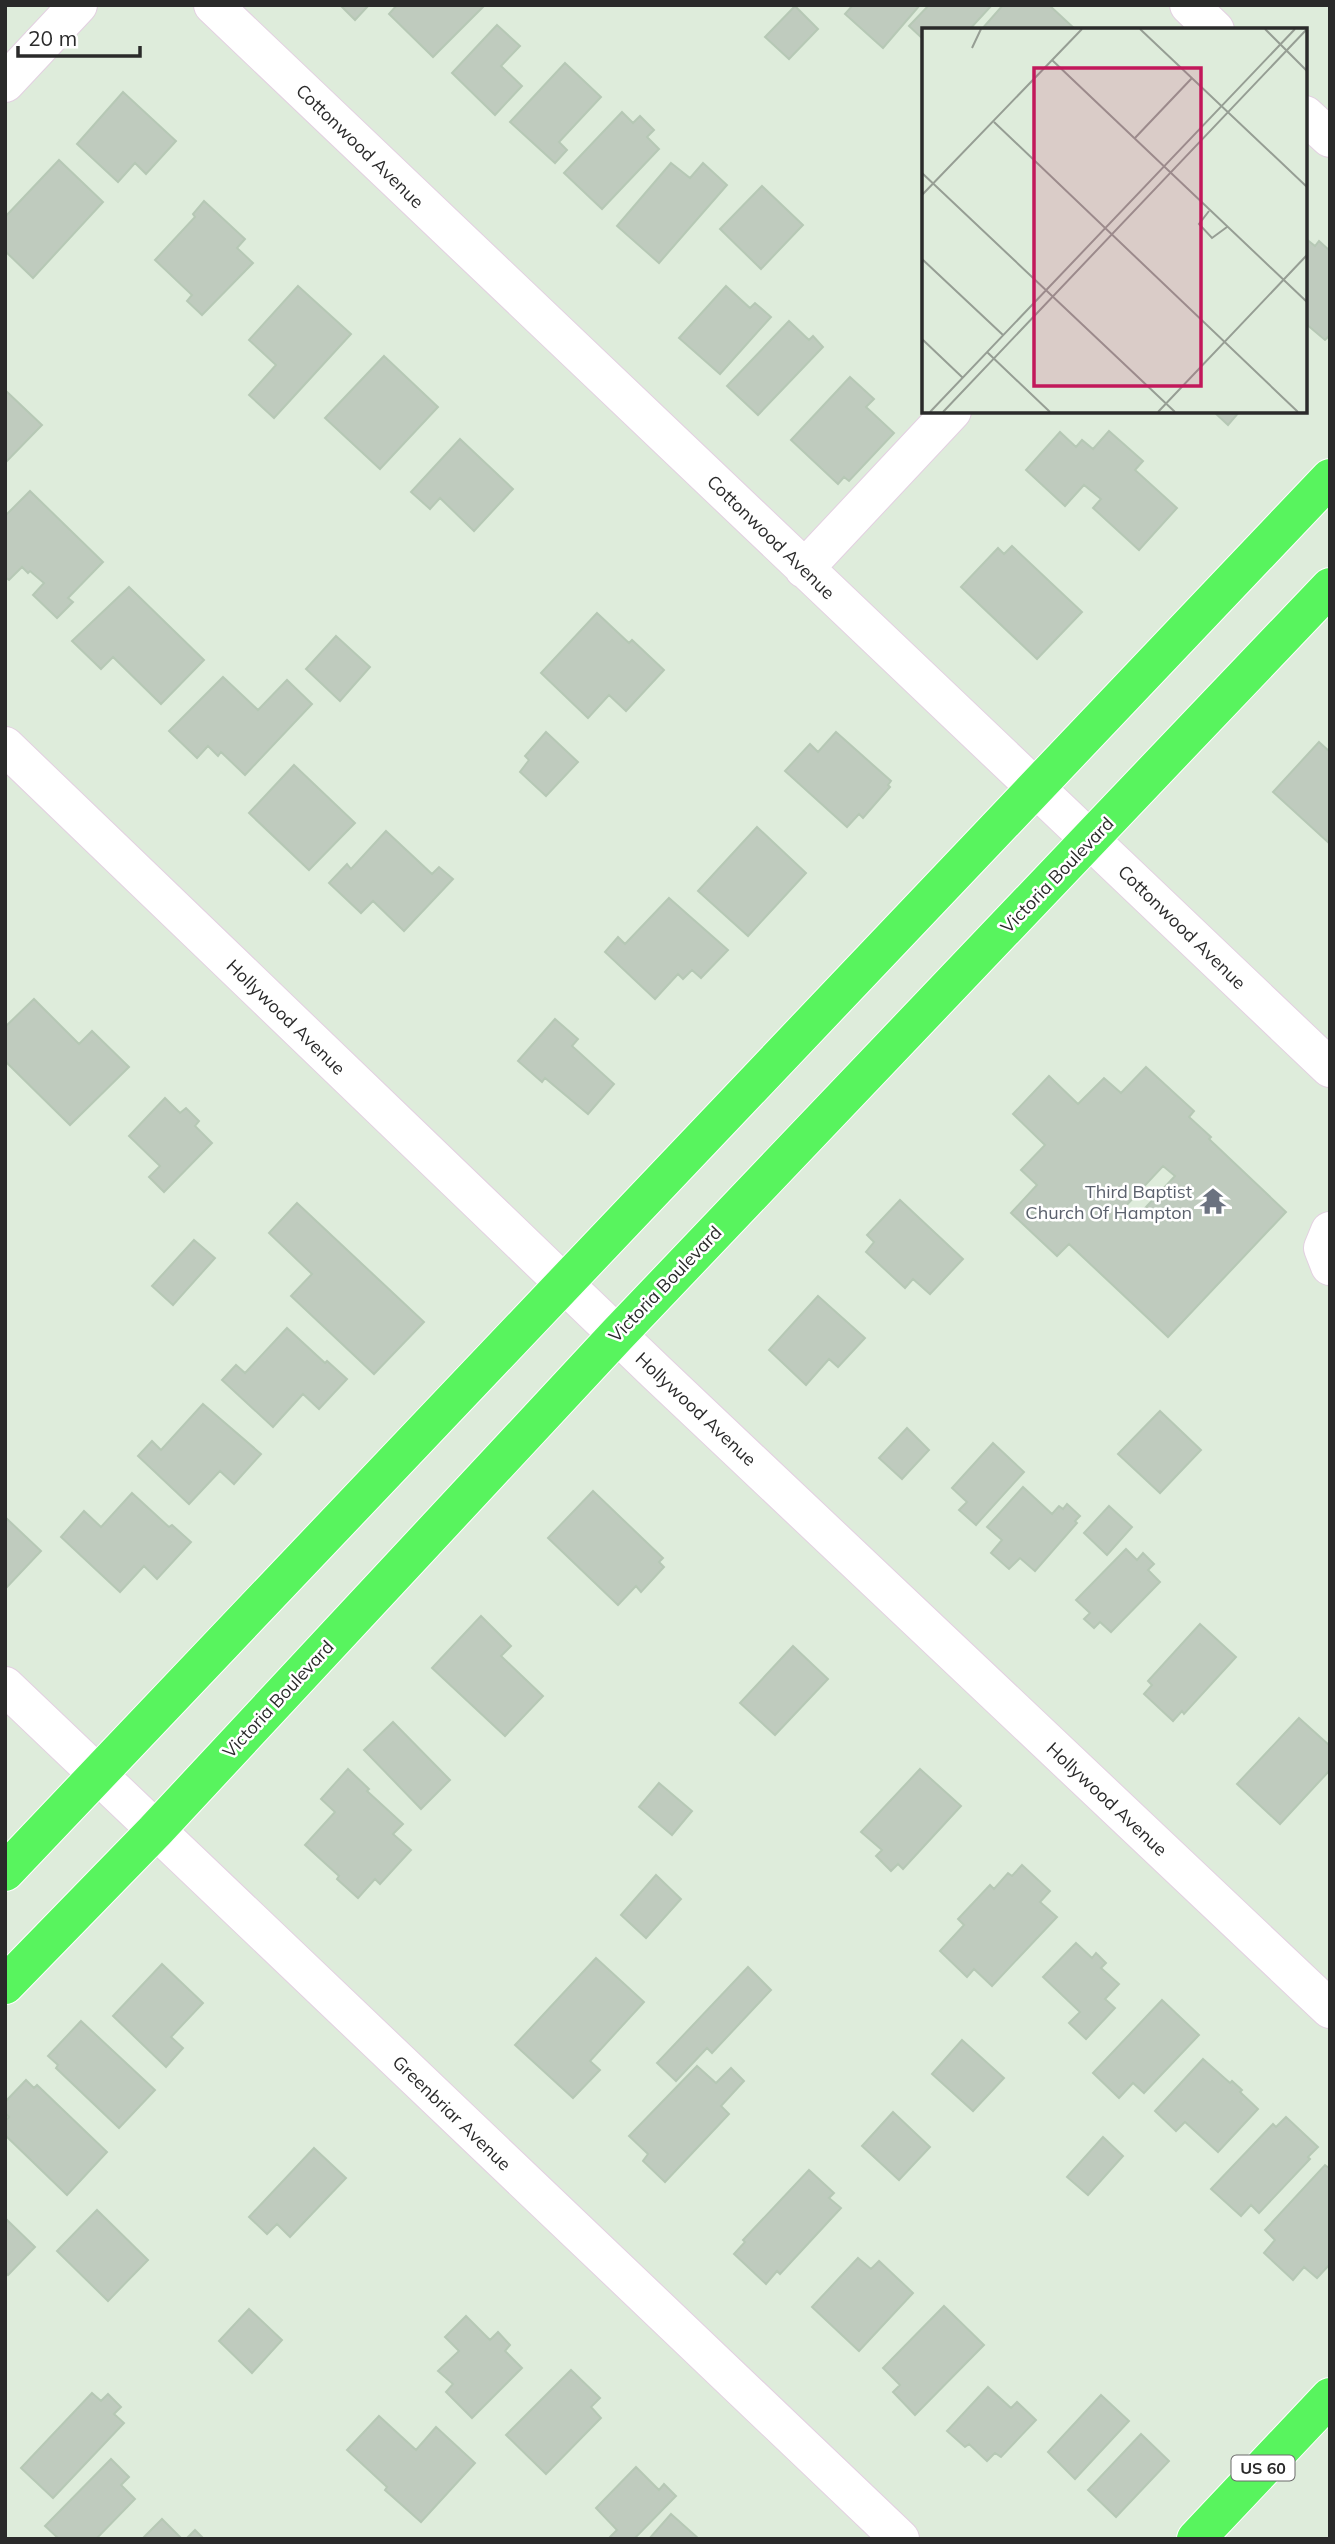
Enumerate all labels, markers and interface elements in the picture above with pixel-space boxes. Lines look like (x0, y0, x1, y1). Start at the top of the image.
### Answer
scale bar (18, 14, 140, 58)
text: 20 m (28, 25, 77, 51)
inset map (922, 28, 1307, 413)
street label: Cottonwood Avenue (291, 79, 429, 213)
street label: Cottonwood Avenue (702, 470, 840, 604)
street label: Victoria Boulevard (996, 812, 1118, 938)
street label: Cottonwood Avenue (1113, 860, 1251, 994)
street label: Hollywood Avenue (222, 954, 350, 1080)
place label: Third Baptist Church Of Hampton (1025, 1180, 1192, 1224)
temple icon: Third Baptist Church Of Hampton (1198, 1186, 1228, 1216)
street label: Victoria Boulevard (604, 1221, 726, 1347)
street label: Hollywood Avenue (631, 1347, 761, 1471)
street label: Victoria Boulevard (217, 1635, 339, 1763)
street label: Hollywood Avenue (1042, 1737, 1172, 1861)
street label: Greenbriar Avenue (388, 2051, 516, 2175)
road number: US 60 (1232, 2456, 1294, 2480)

